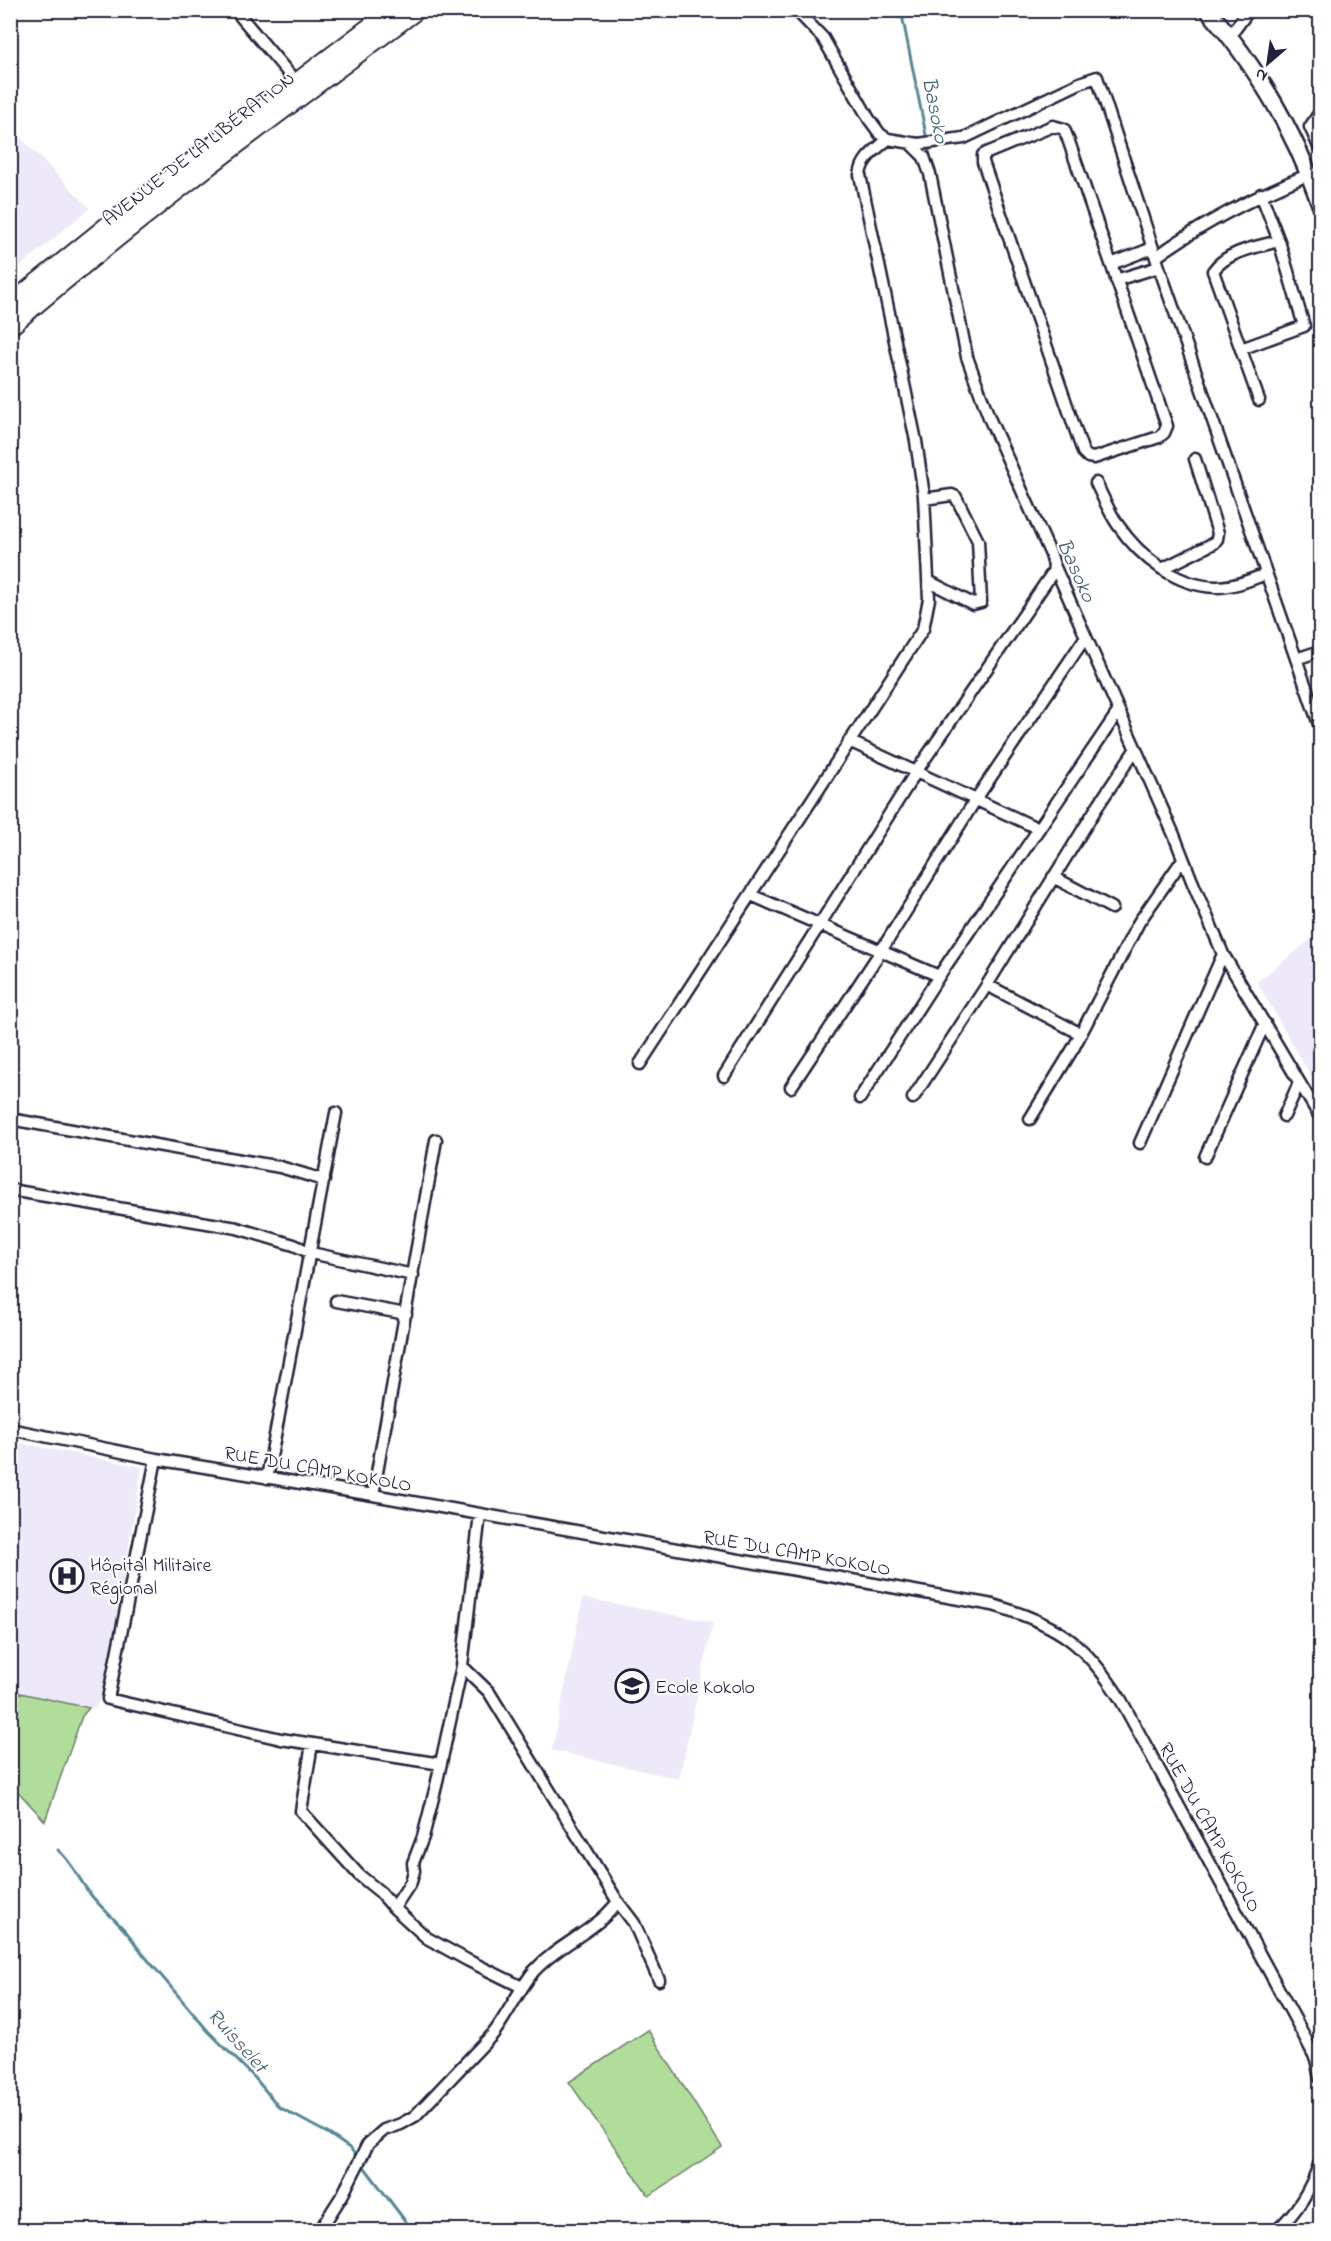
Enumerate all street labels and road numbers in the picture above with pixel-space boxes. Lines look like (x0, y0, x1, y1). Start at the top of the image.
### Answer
street label: AVENUE DE LA LIBÉRATION (97, 65, 302, 235)
street label: RUE DU CAMP KOKOLO (221, 1440, 414, 1501)
street label: RUE DU CAMP KOKOLO (700, 1524, 893, 1585)
street label: RUE DU CAMP KOKOLO (1150, 1738, 1268, 1918)

